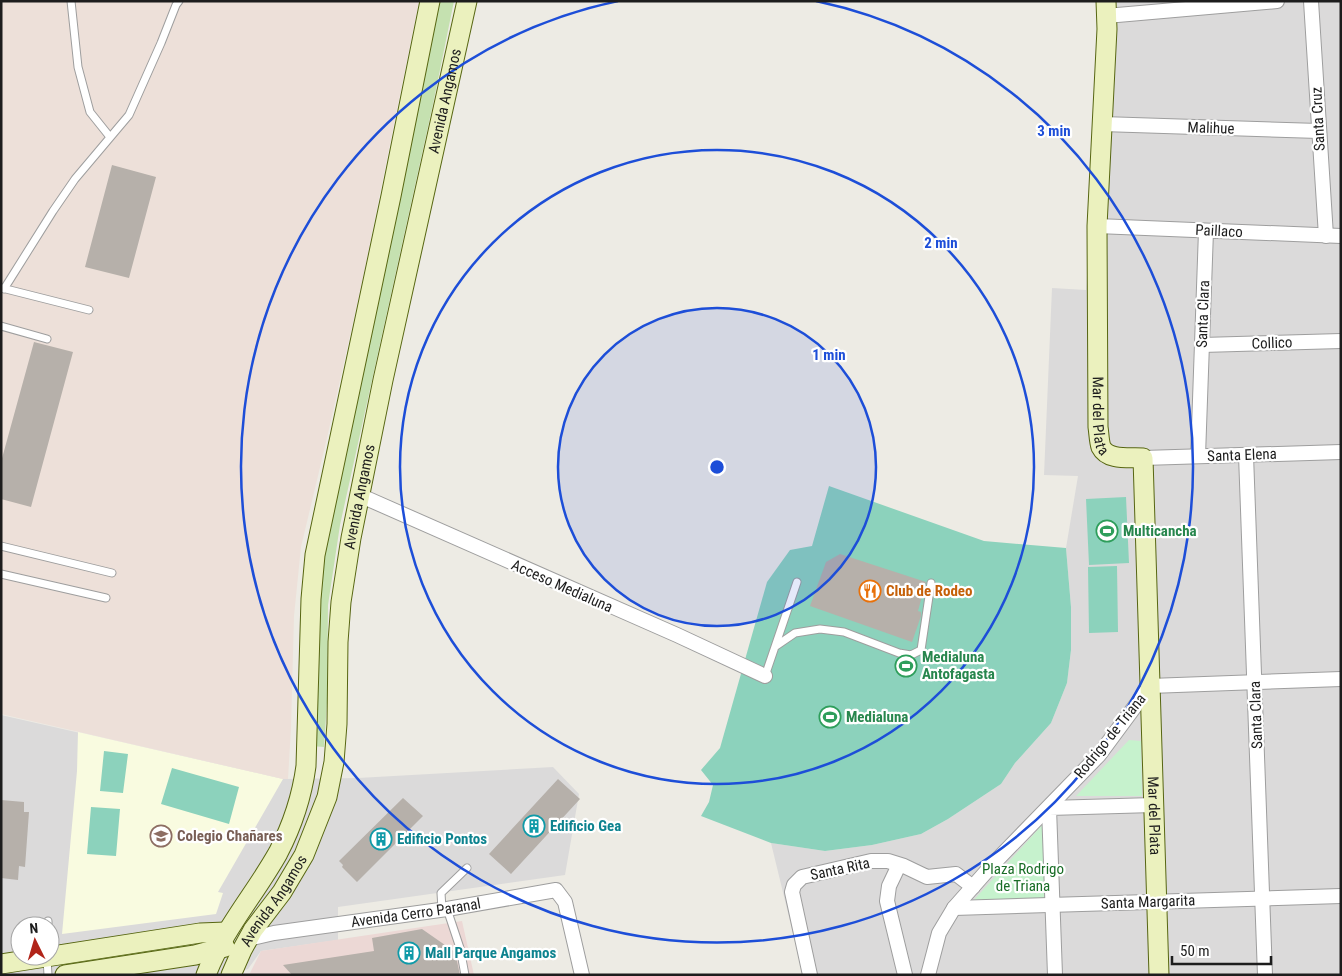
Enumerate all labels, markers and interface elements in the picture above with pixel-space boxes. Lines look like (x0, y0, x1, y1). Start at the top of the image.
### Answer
street label: Avenida Angamos (424, 47, 465, 155)
street label: Santa Cruz (1307, 86, 1329, 152)
street label: Malihue (1187, 118, 1235, 138)
text: 3 min (1037, 122, 1071, 140)
street label: Paillaco (1195, 221, 1243, 241)
text: 2 min (924, 234, 958, 252)
street label: Santa Clara (1193, 280, 1213, 348)
street label: Collico (1251, 333, 1293, 353)
text: 1 min (812, 346, 846, 364)
street label: Mar del Plata (1089, 376, 1112, 459)
street label: Avenida Angamos (340, 443, 379, 551)
street label: Santa Elena (1207, 445, 1277, 465)
centre of rings (708, 458, 726, 476)
sports icon: Multicancha (1095, 519, 1119, 543)
place label: Multicancha (1123, 522, 1197, 540)
street label: Acceso Medialuna (509, 556, 615, 616)
restaurant icon: Club de Rodeo (858, 579, 882, 603)
place label: Club de Rodeo (886, 582, 973, 600)
place label: Medialuna Antofagasta (922, 648, 995, 683)
sports icon: Medialuna Antofagasta (894, 654, 918, 678)
street label: Santa Clara (1246, 681, 1266, 749)
street label: Rodrigo de Triana (1070, 690, 1150, 782)
sports icon: Medialuna (818, 705, 842, 729)
place label: Medialuna (846, 708, 908, 726)
street label: Mar del Plata (1144, 776, 1164, 855)
building icon: Edificio Gea (522, 814, 546, 838)
place label: Edificio Gea (550, 817, 621, 835)
school or university icon: Colegio Chañares (149, 824, 173, 848)
place label: Colegio Chañares (177, 827, 283, 845)
building icon: Edificio Pontos (369, 827, 393, 851)
place label: Edificio Pontos (397, 830, 487, 848)
street label: Avenida Angamos (237, 852, 311, 950)
street label: Santa Rita (809, 854, 871, 884)
park label: Plaza Rodrigo de Triana (982, 860, 1064, 895)
street label: Santa Margarita (1100, 891, 1196, 913)
street label: Avenida Cerro Paranal (350, 894, 482, 931)
north arrow (10, 916, 60, 966)
text: N (29, 920, 39, 936)
scale bar (1172, 934, 1271, 966)
building icon: Mall Parque Angamos (397, 941, 421, 965)
text: 50 m (1180, 942, 1210, 960)
place label: Mall Parque Angamos (425, 944, 556, 962)

